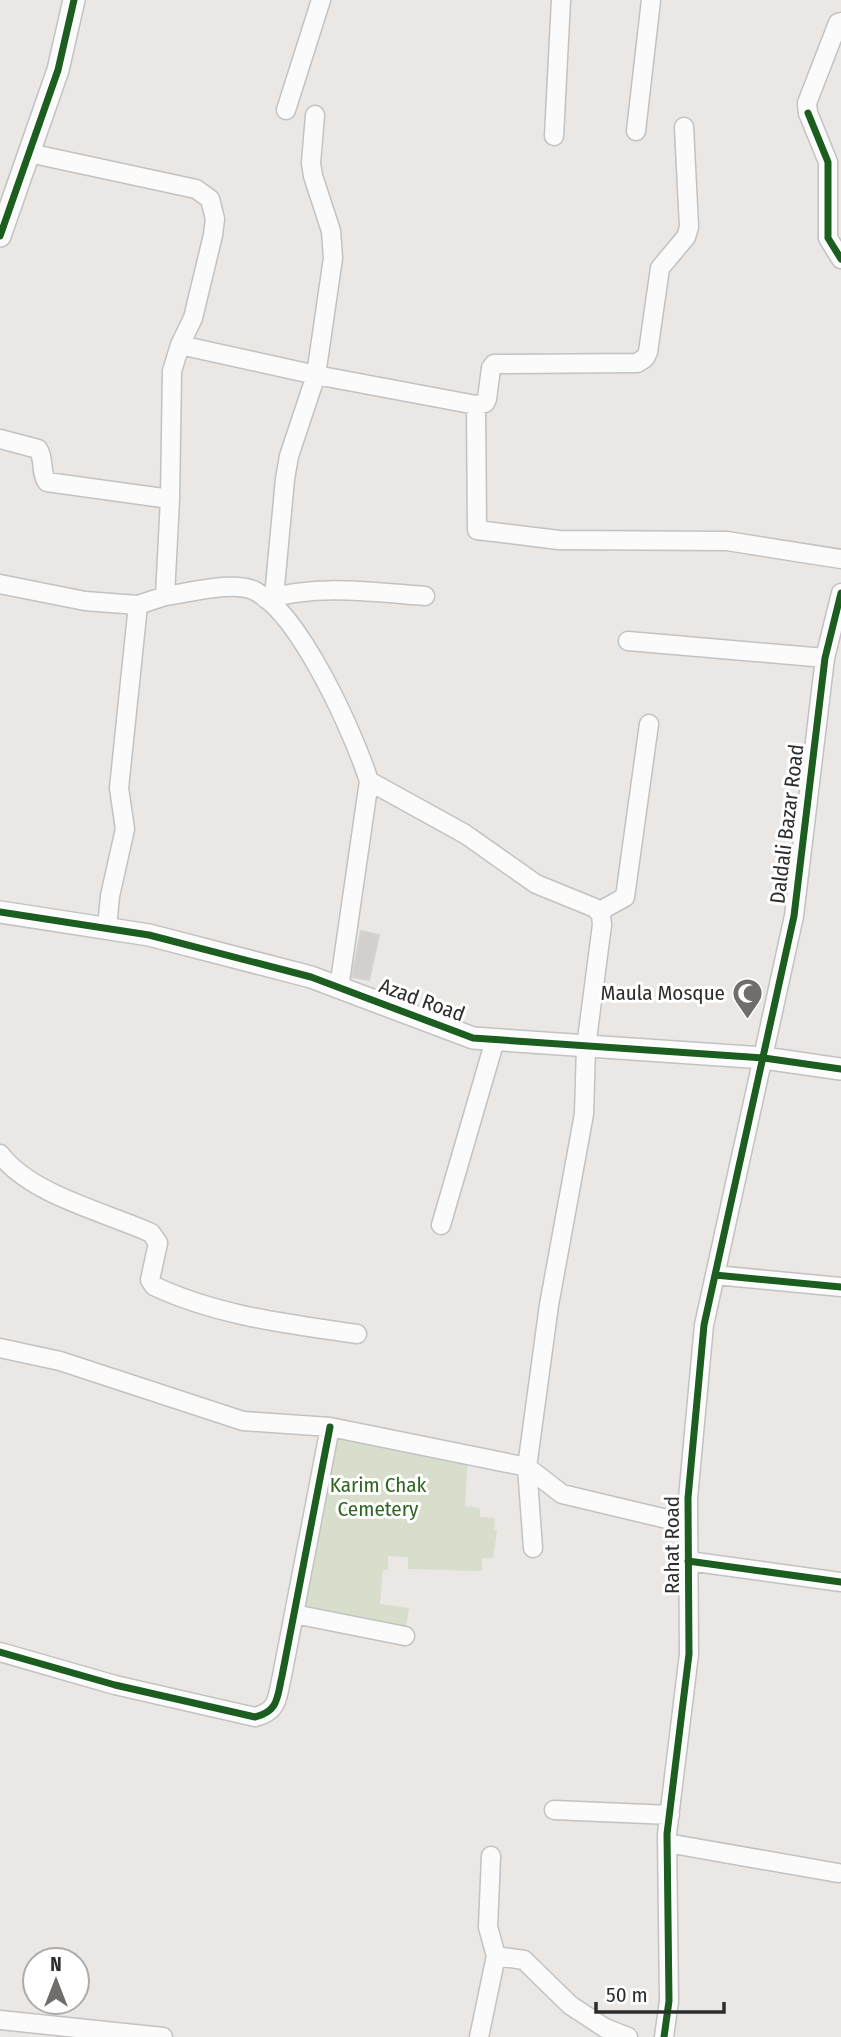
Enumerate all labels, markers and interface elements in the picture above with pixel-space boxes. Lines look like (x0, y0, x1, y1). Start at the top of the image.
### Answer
street label: Daldali Bazar Road (764, 743, 810, 905)
street label: Azad Road (376, 973, 468, 1027)
mosque icon: Maula Mosque (731, 976, 765, 1020)
place label: Maula Mosque (601, 980, 725, 1006)
park label: Karim Chak Cemetery (330, 1472, 426, 1522)
street label: Rahat Road (659, 1496, 685, 1594)
north arrow (21, 1946, 91, 2016)
text: N (50, 1953, 62, 1976)
scale bar (596, 1970, 724, 2014)
text: 50 m (606, 1982, 648, 2008)

